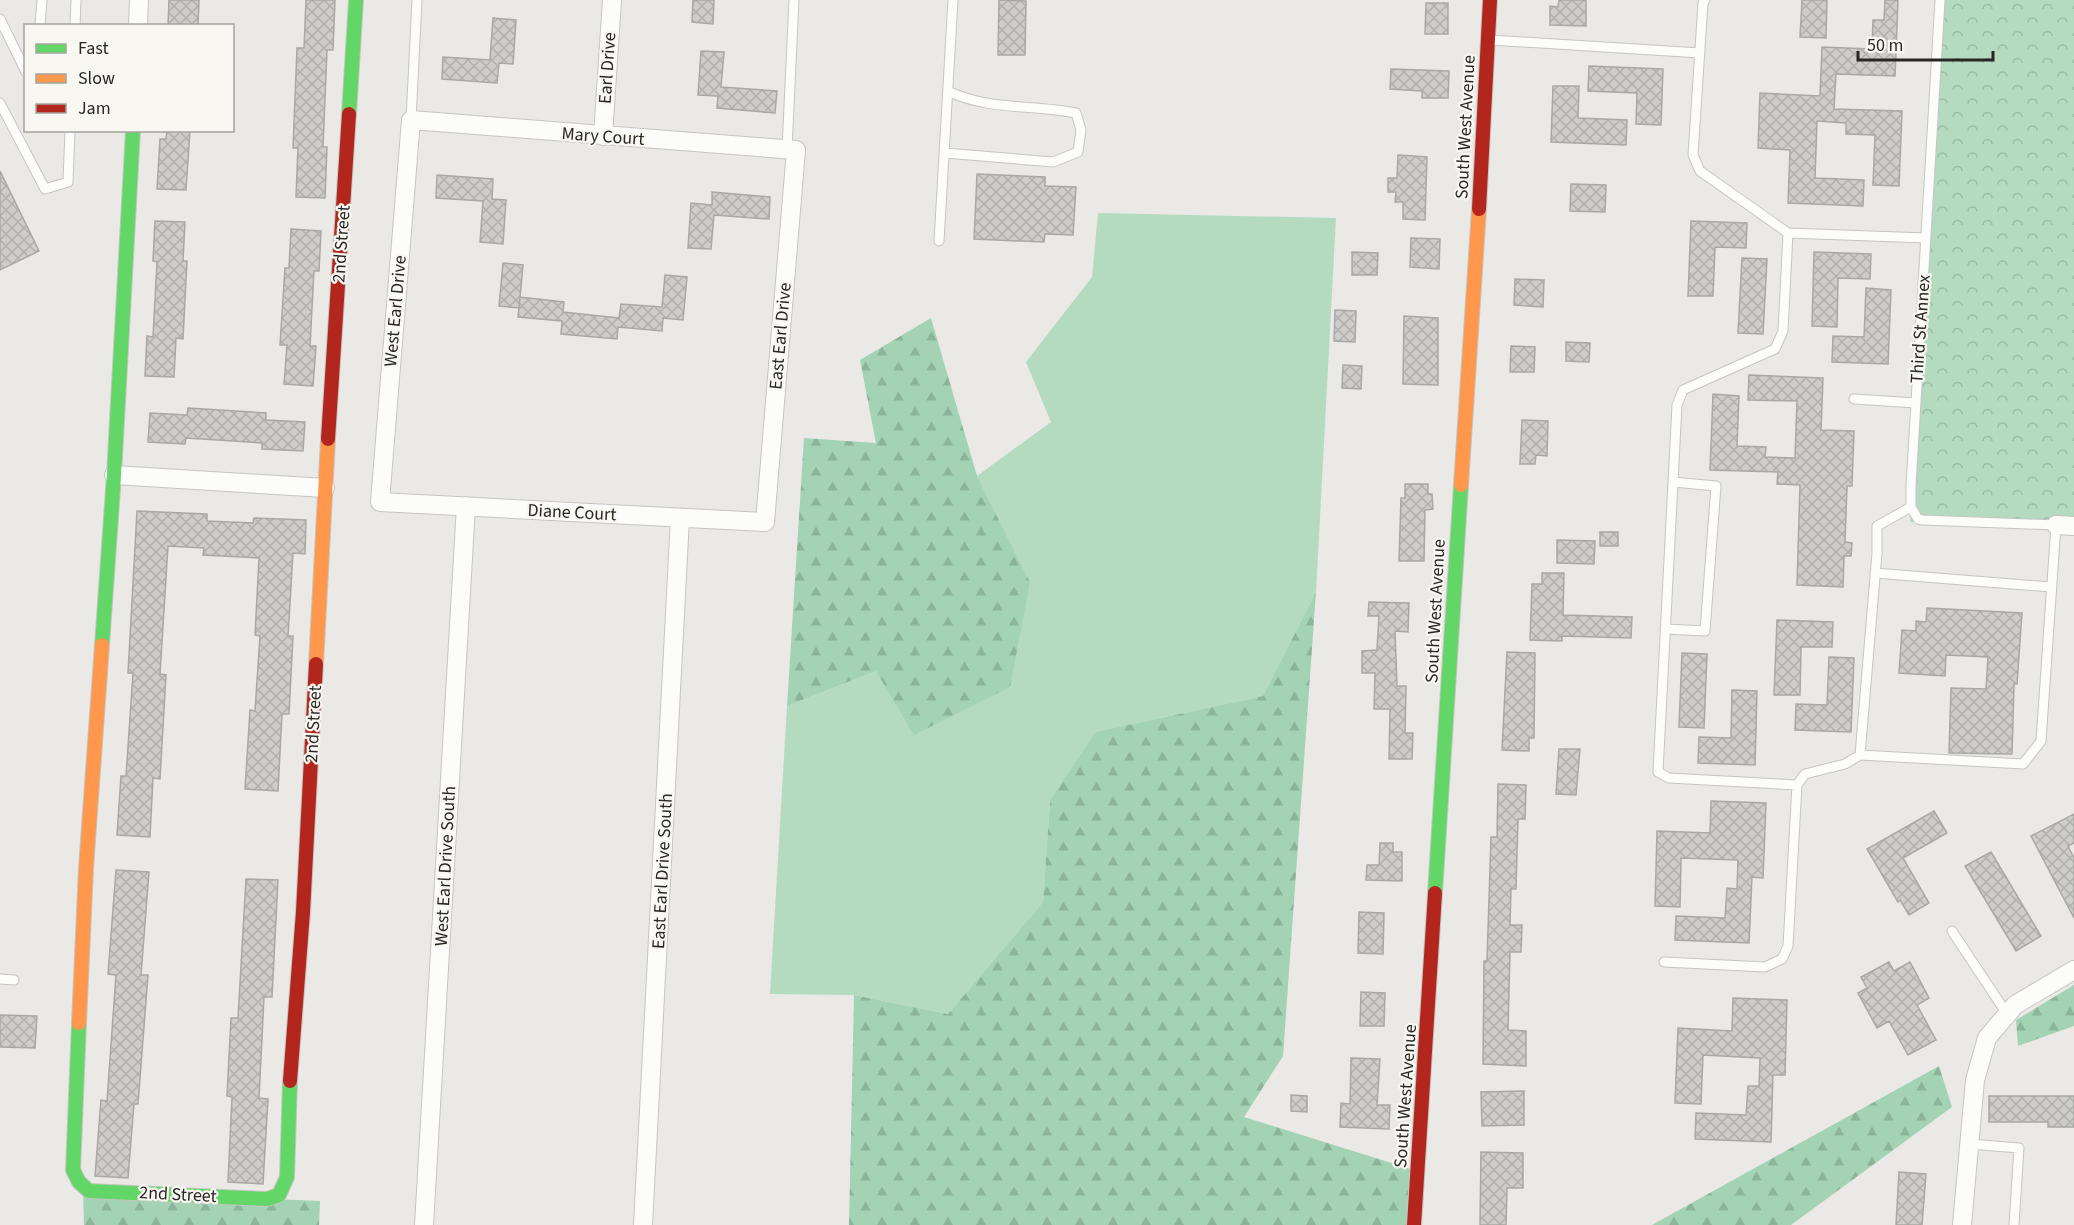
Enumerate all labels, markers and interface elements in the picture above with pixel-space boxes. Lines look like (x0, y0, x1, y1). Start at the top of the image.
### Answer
legend (24, 24, 234, 132)
scale bar (1858, 24, 1993, 62)
street label: Earl Drive (593, 31, 622, 105)
text: 50 m (1867, 33, 1903, 58)
text: Fast (78, 36, 109, 61)
street label: South West Avenue (1449, 54, 1482, 200)
text: Slow (78, 66, 115, 91)
text: Jam (78, 96, 111, 121)
street label: Mary Court (561, 121, 645, 152)
street label: 2nd Street (326, 205, 357, 284)
street label: West Earl Drive (378, 254, 413, 368)
street label: Third St Annex (1904, 274, 1937, 384)
street label: East Earl Drive (763, 281, 798, 391)
street label: Diane Court (527, 498, 617, 527)
street label: South West Avenue (1419, 538, 1452, 684)
street label: 2nd Street (299, 685, 328, 763)
street label: West Earl Drive South (429, 785, 462, 947)
street label: East Earl Drive South (646, 792, 679, 950)
street label: South West Avenue (1388, 1023, 1423, 1169)
street label: 2nd Street (139, 1180, 217, 1209)

